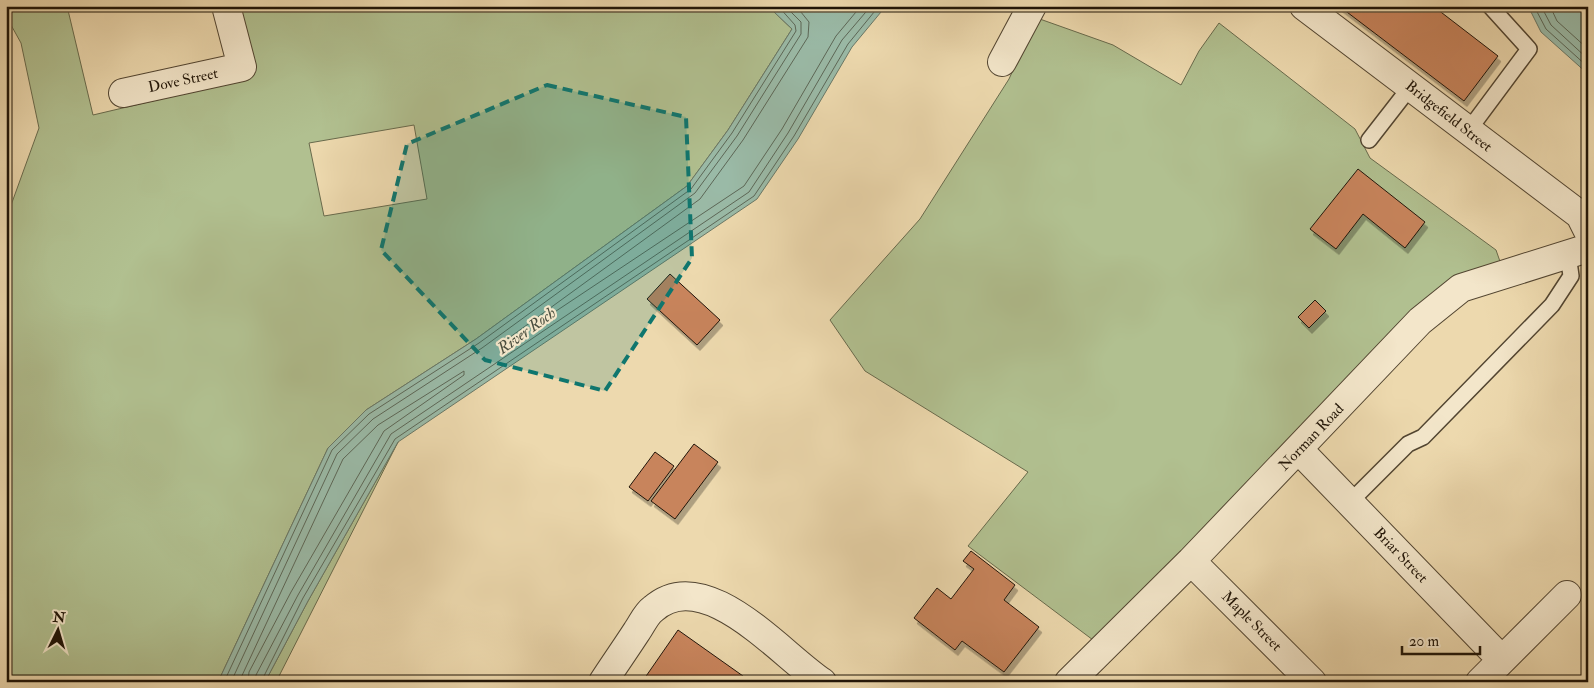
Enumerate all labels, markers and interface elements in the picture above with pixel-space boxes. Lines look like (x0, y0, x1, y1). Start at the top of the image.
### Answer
street label: Dove Street (146, 64, 220, 97)
street label: Bridgefield Street (1401, 76, 1496, 156)
water label: River Roch (493, 303, 560, 359)
street label: Norman Road (1275, 399, 1348, 475)
street label: Briar Street (1369, 523, 1432, 587)
street label: Maple Street (1217, 587, 1286, 656)
north arrow (32, 606, 82, 656)
text: N (51, 608, 67, 627)
scale bar (1402, 623, 1479, 655)
text: 20 m (1409, 632, 1439, 651)

